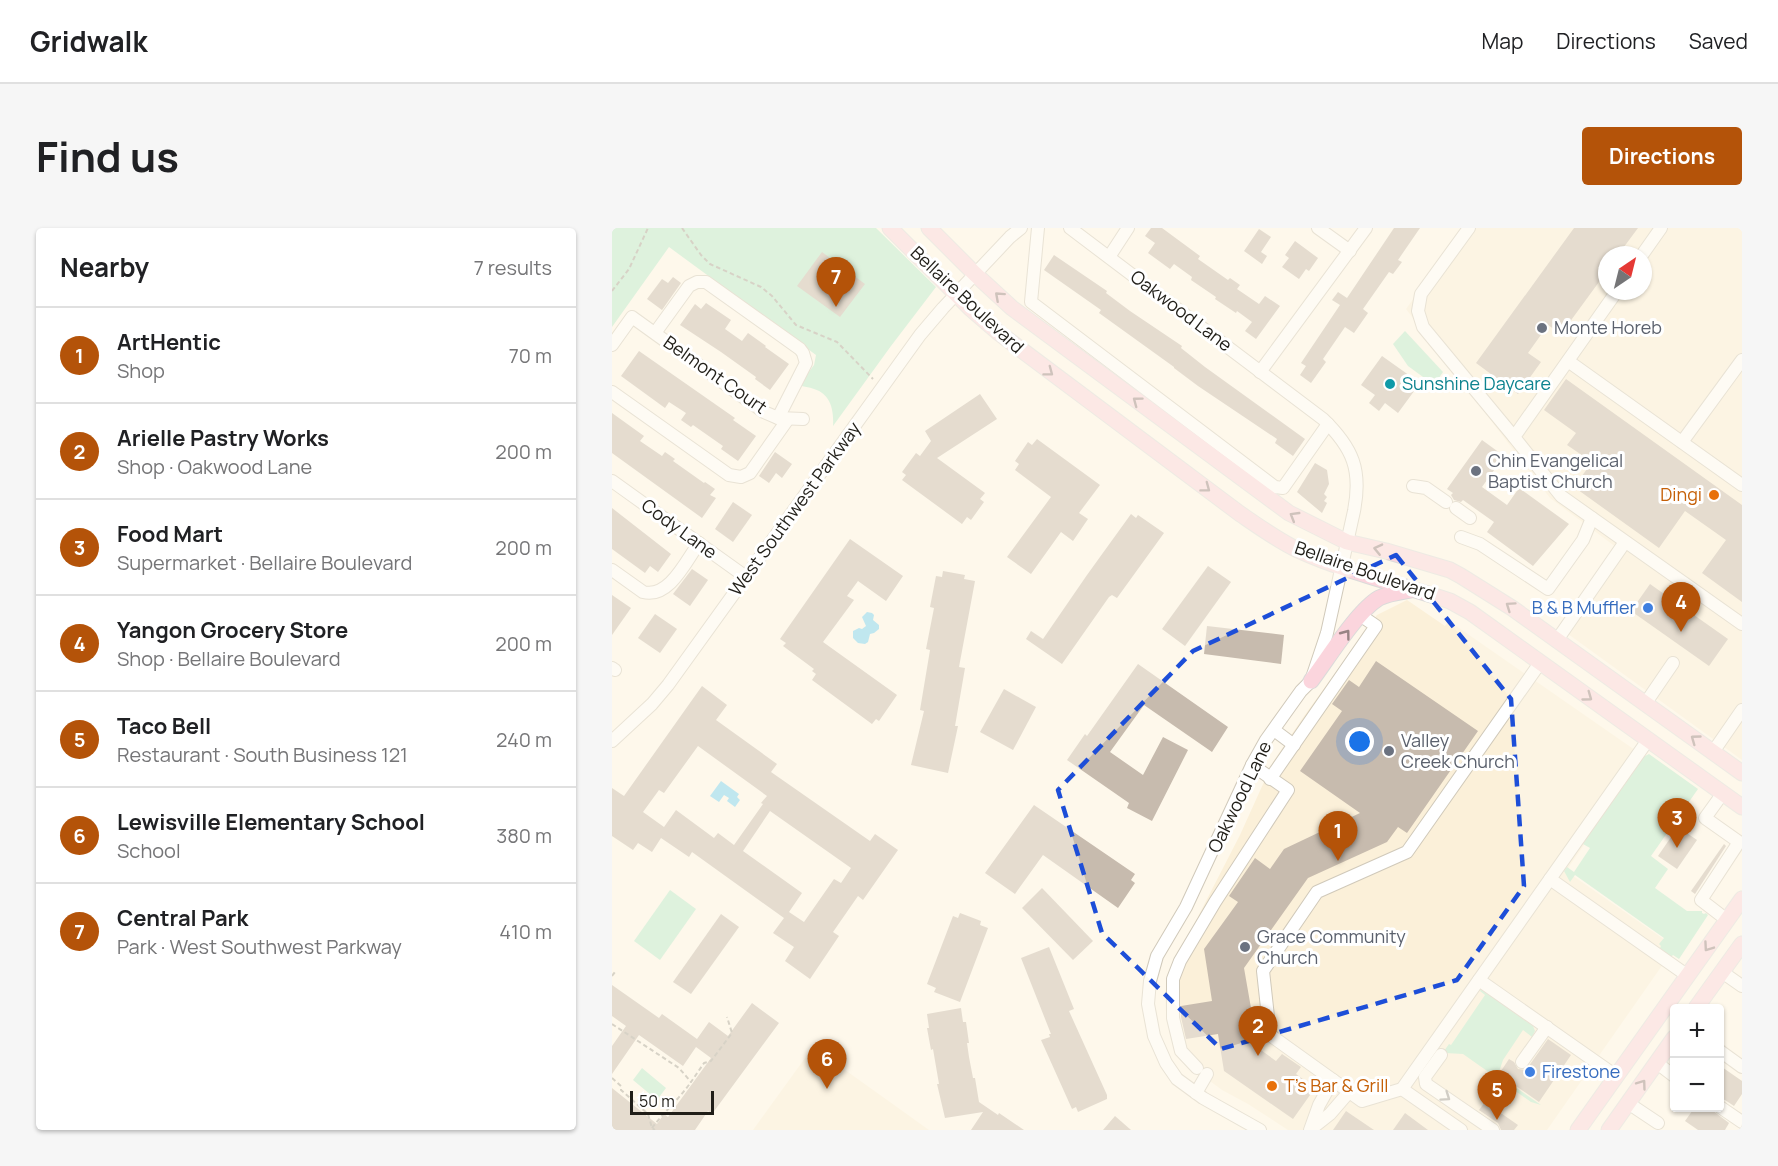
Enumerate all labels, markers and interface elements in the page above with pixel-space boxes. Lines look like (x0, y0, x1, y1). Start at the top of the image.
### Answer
text: Gridwalk (30, 22, 147, 60)
text: Map (1482, 27, 1523, 55)
text: Directions (1556, 27, 1656, 55)
text: Saved (1689, 27, 1748, 55)
text: Find us (36, 127, 179, 185)
button: Directions (1582, 127, 1742, 185)
street label: Bellaire Boulevard (906, 240, 1030, 358)
north arrow (1598, 246, 1652, 300)
text: Nearby (60, 249, 149, 285)
text: 7 results (474, 254, 552, 281)
pin: 7 (816, 257, 856, 307)
street label: Oakwood Lane (1126, 264, 1237, 356)
one-way arrow (995, 293, 1006, 304)
place label: Monte Horeb (1554, 315, 1662, 339)
marker: Monte Horeb (1535, 321, 1549, 335)
text: ArtHentic (117, 327, 221, 357)
street label: Belmont Court (659, 330, 772, 419)
text: 1 (75, 342, 84, 369)
text: 70 m (509, 342, 552, 369)
text: Shop (117, 357, 165, 384)
one-way arrow (1043, 365, 1054, 376)
place label: Sunshine Daycare (1402, 371, 1551, 395)
marker: Sunshine Daycare (1383, 377, 1397, 391)
one-way arrow (1132, 397, 1143, 408)
street label: West Southwest Parkway (723, 416, 866, 600)
text: Arielle Pastry Works (117, 423, 329, 453)
text: 2 (74, 438, 85, 465)
text: 200 m (495, 438, 552, 465)
place label: Chin Evangelical Baptist Church (1488, 448, 1623, 493)
text: Shop · Oakwood Lane (117, 453, 312, 480)
marker: Chin Evangelical Baptist Church (1469, 464, 1483, 478)
one-way arrow (1199, 481, 1210, 492)
place label: Dingi (1660, 482, 1702, 506)
marker: Dingi (1707, 488, 1721, 502)
street label: Cody Lane (637, 493, 722, 564)
one-way arrow (1290, 512, 1300, 523)
text: Food Mart (117, 519, 223, 549)
text: 3 (74, 534, 85, 561)
text: 200 m (495, 534, 552, 561)
street label: Bellaire Boulevard (1292, 535, 1439, 605)
one-way arrow (1374, 543, 1384, 556)
text: Supermarket · Bellaire Boulevard (117, 549, 412, 576)
pin: 4 (1662, 582, 1700, 632)
place label: B & B Muffler (1532, 595, 1637, 619)
marker: B & B Muffler (1641, 601, 1655, 615)
one-way arrow (1505, 602, 1516, 613)
text: Yangon Grocery Store (117, 615, 348, 645)
text: 4 (73, 630, 86, 657)
text: 200 m (495, 630, 552, 657)
one-way arrow (1338, 630, 1349, 641)
text: Shop · Bellaire Boulevard (117, 645, 341, 672)
one-way arrow (1581, 690, 1592, 701)
text: Taco Bell (117, 711, 211, 741)
text: 5 (74, 726, 85, 753)
text: 240 m (496, 726, 552, 753)
your location (1345, 727, 1374, 756)
place label: Valley Creek Church (1401, 728, 1515, 773)
one-way arrow (1690, 735, 1701, 746)
street label: Oakwood Lane (1202, 737, 1276, 856)
text: Restaurant · South Business 121 (117, 741, 408, 768)
marker: Valley Creek Church (1382, 744, 1396, 758)
pin: 3 (1658, 798, 1696, 848)
text: Lewisville Elementary School (117, 807, 425, 837)
pin: 1 (1318, 812, 1358, 861)
text: 6 (73, 822, 86, 849)
text: 380 m (496, 822, 552, 849)
text: School (117, 837, 181, 864)
text: Central Park (117, 903, 248, 933)
text: 7 (74, 918, 85, 945)
text: 410 m (499, 918, 552, 945)
place label: Grace Community Church (1257, 924, 1406, 969)
text: Park · West Southwest Parkway (117, 933, 402, 960)
marker: Grace Community Church (1238, 940, 1252, 954)
one-way arrow (1704, 940, 1715, 951)
map controls (1670, 1004, 1724, 1112)
button: + (1670, 1004, 1724, 1058)
pin: 2 (1238, 1006, 1278, 1056)
pin: 6 (808, 1040, 846, 1089)
button: − (1670, 1058, 1724, 1112)
place label: Firestone (1542, 1059, 1620, 1083)
marker: Firestone (1523, 1065, 1537, 1079)
pin: 5 (1478, 1070, 1516, 1120)
place label: T's Bar & Grill (1284, 1073, 1389, 1097)
marker: T's Bar & Grill (1265, 1079, 1279, 1093)
one-way arrow (1634, 1079, 1645, 1090)
scale bar (630, 1088, 714, 1116)
text: 50 m (639, 1090, 675, 1112)
one-way arrow (1439, 1090, 1450, 1101)

